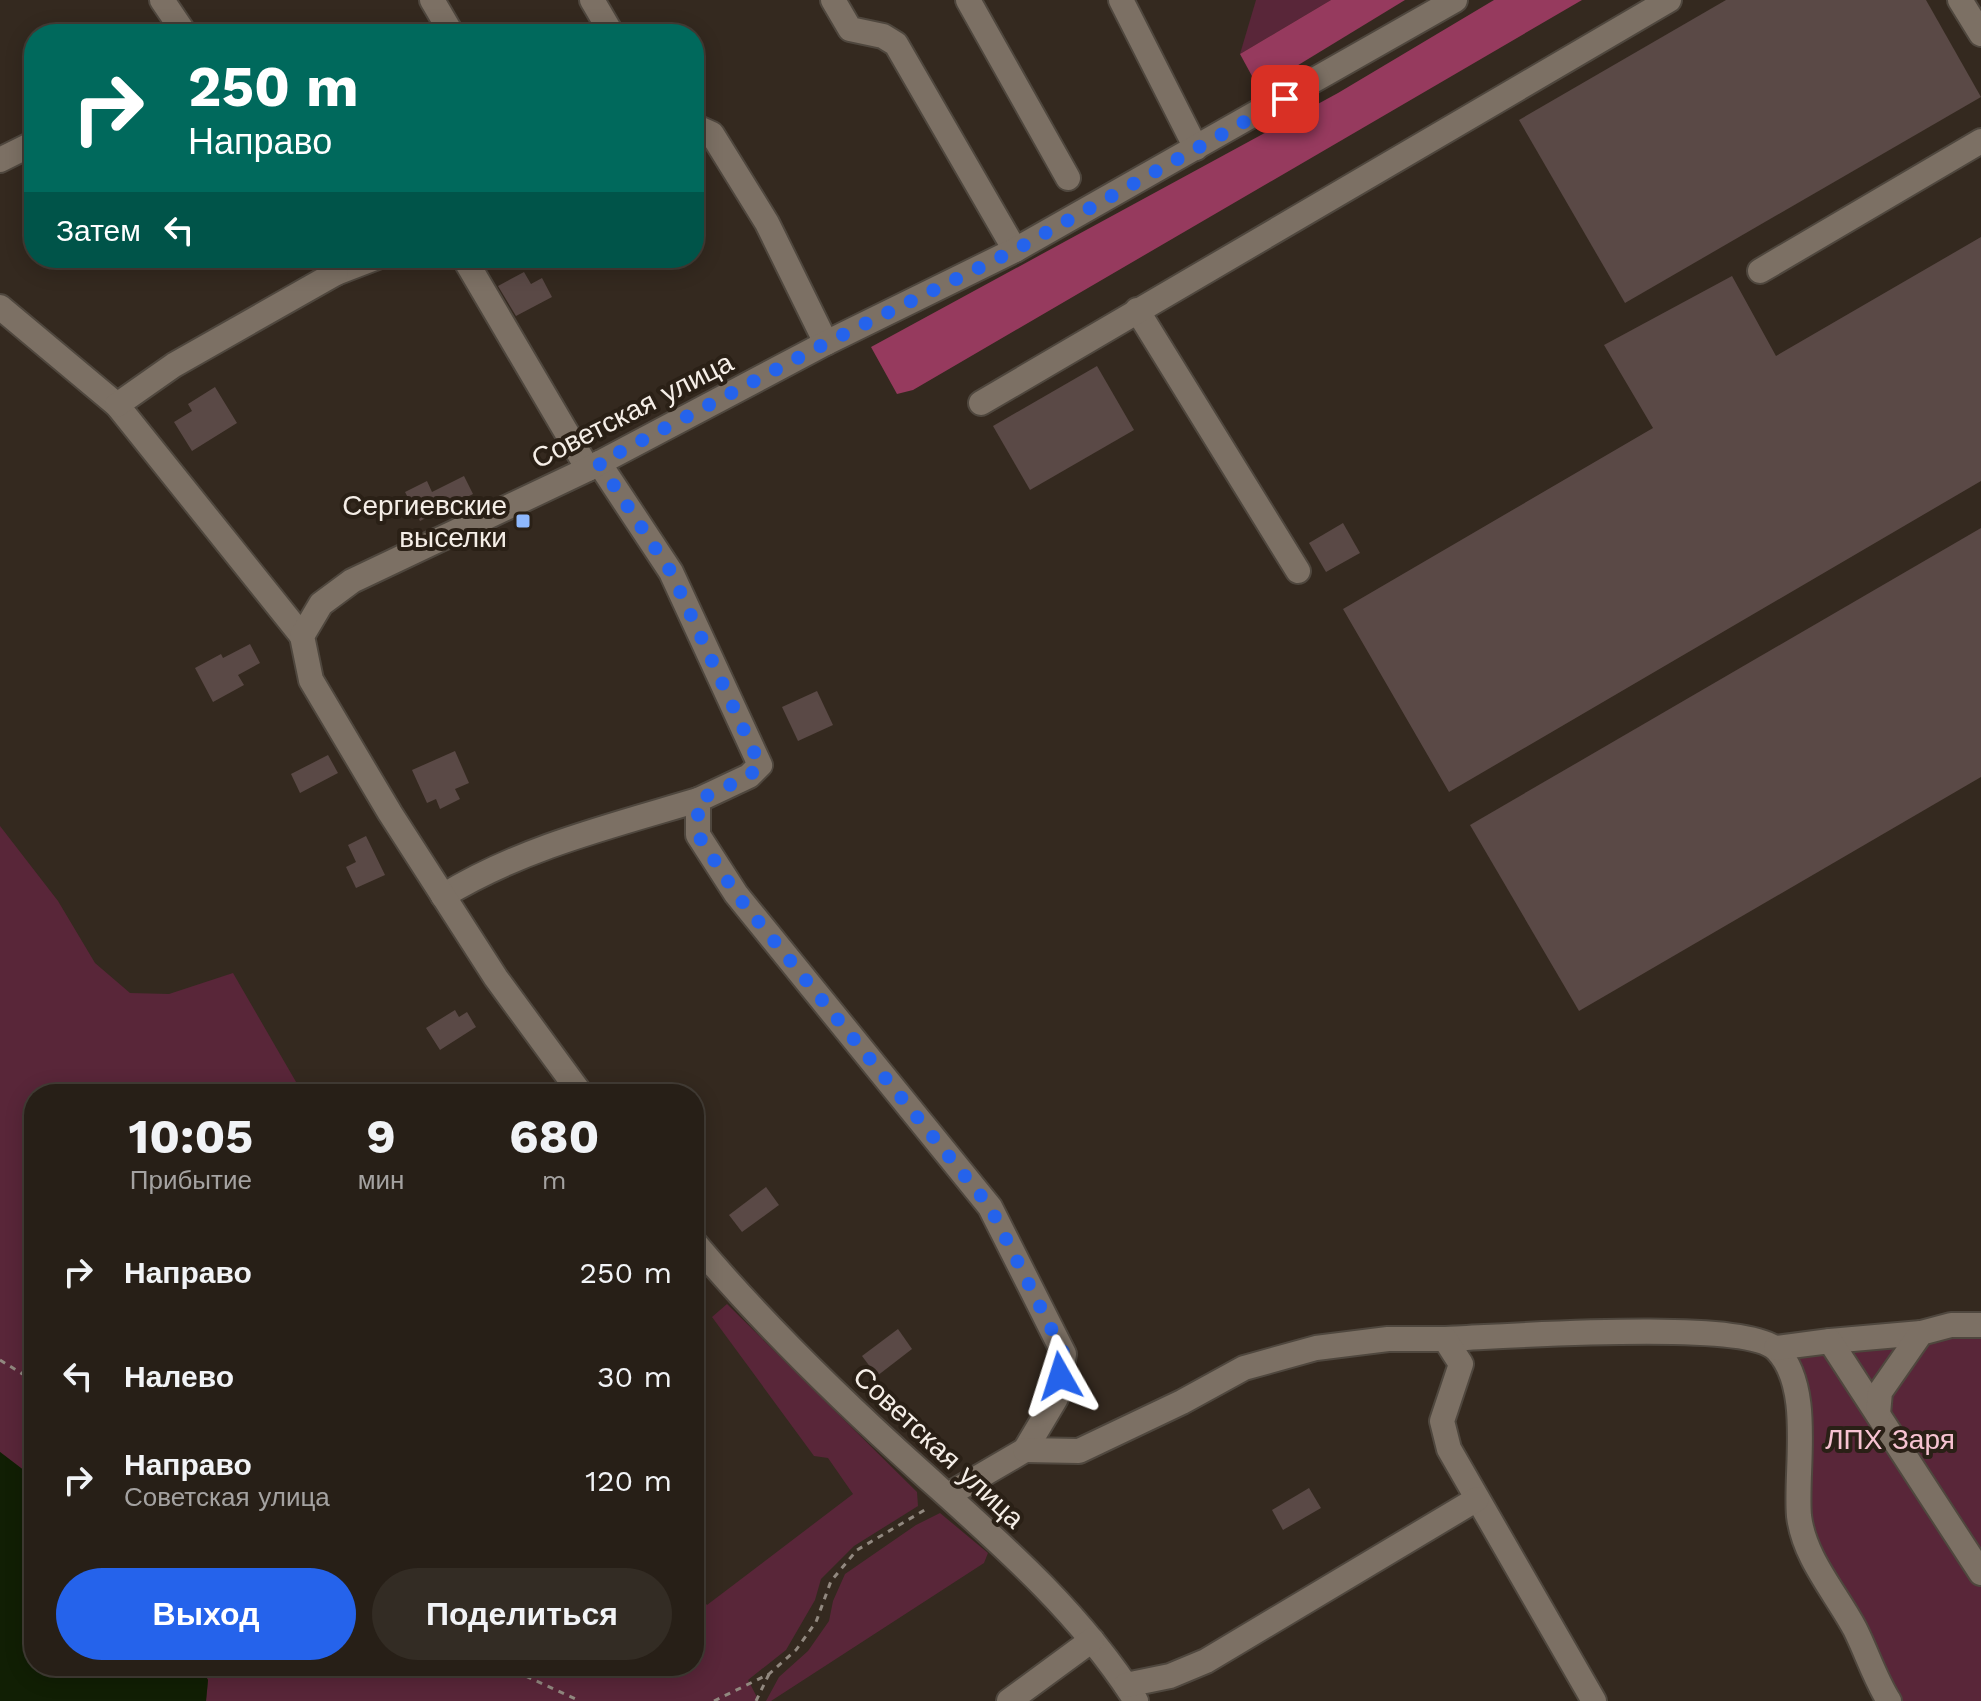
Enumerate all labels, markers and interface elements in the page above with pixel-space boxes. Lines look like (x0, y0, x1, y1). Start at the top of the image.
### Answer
text: 250 m (188, 54, 359, 120)
icon: right (56, 56, 160, 160)
pin (1251, 65, 1319, 133)
icon: arrive (1263, 77, 1307, 121)
text: Направо (188, 121, 332, 163)
icon: left (157, 208, 201, 252)
text: Затем (56, 213, 141, 248)
street label: Советская улица (526, 345, 739, 475)
place label: Сергиевские выселки (342, 489, 507, 554)
marker: Сергиевские выселки (514, 512, 532, 530)
text: 10:05 (128, 1108, 253, 1165)
text: 9 (366, 1108, 396, 1165)
text: 680 (509, 1108, 600, 1165)
text: Прибытие (130, 1165, 252, 1195)
text: мин (358, 1165, 404, 1195)
text: m (542, 1165, 567, 1195)
icon: right (56, 1250, 100, 1294)
text: Направо (124, 1255, 252, 1290)
text: 250 m (580, 1255, 672, 1290)
position arrow (1018, 1334, 1102, 1418)
icon: left (56, 1354, 100, 1398)
text: Налево (124, 1359, 234, 1394)
text: 30 m (597, 1359, 672, 1394)
street label: Советская улица (846, 1360, 1031, 1535)
park label: ЛПХ Заря (1825, 1423, 1955, 1456)
text: Направо (124, 1447, 252, 1482)
icon: right (56, 1458, 100, 1502)
text: 120 m (585, 1463, 672, 1498)
text: Советская улица (124, 1482, 330, 1512)
button: Выход (56, 1568, 356, 1660)
button: Поделиться (372, 1568, 672, 1660)

